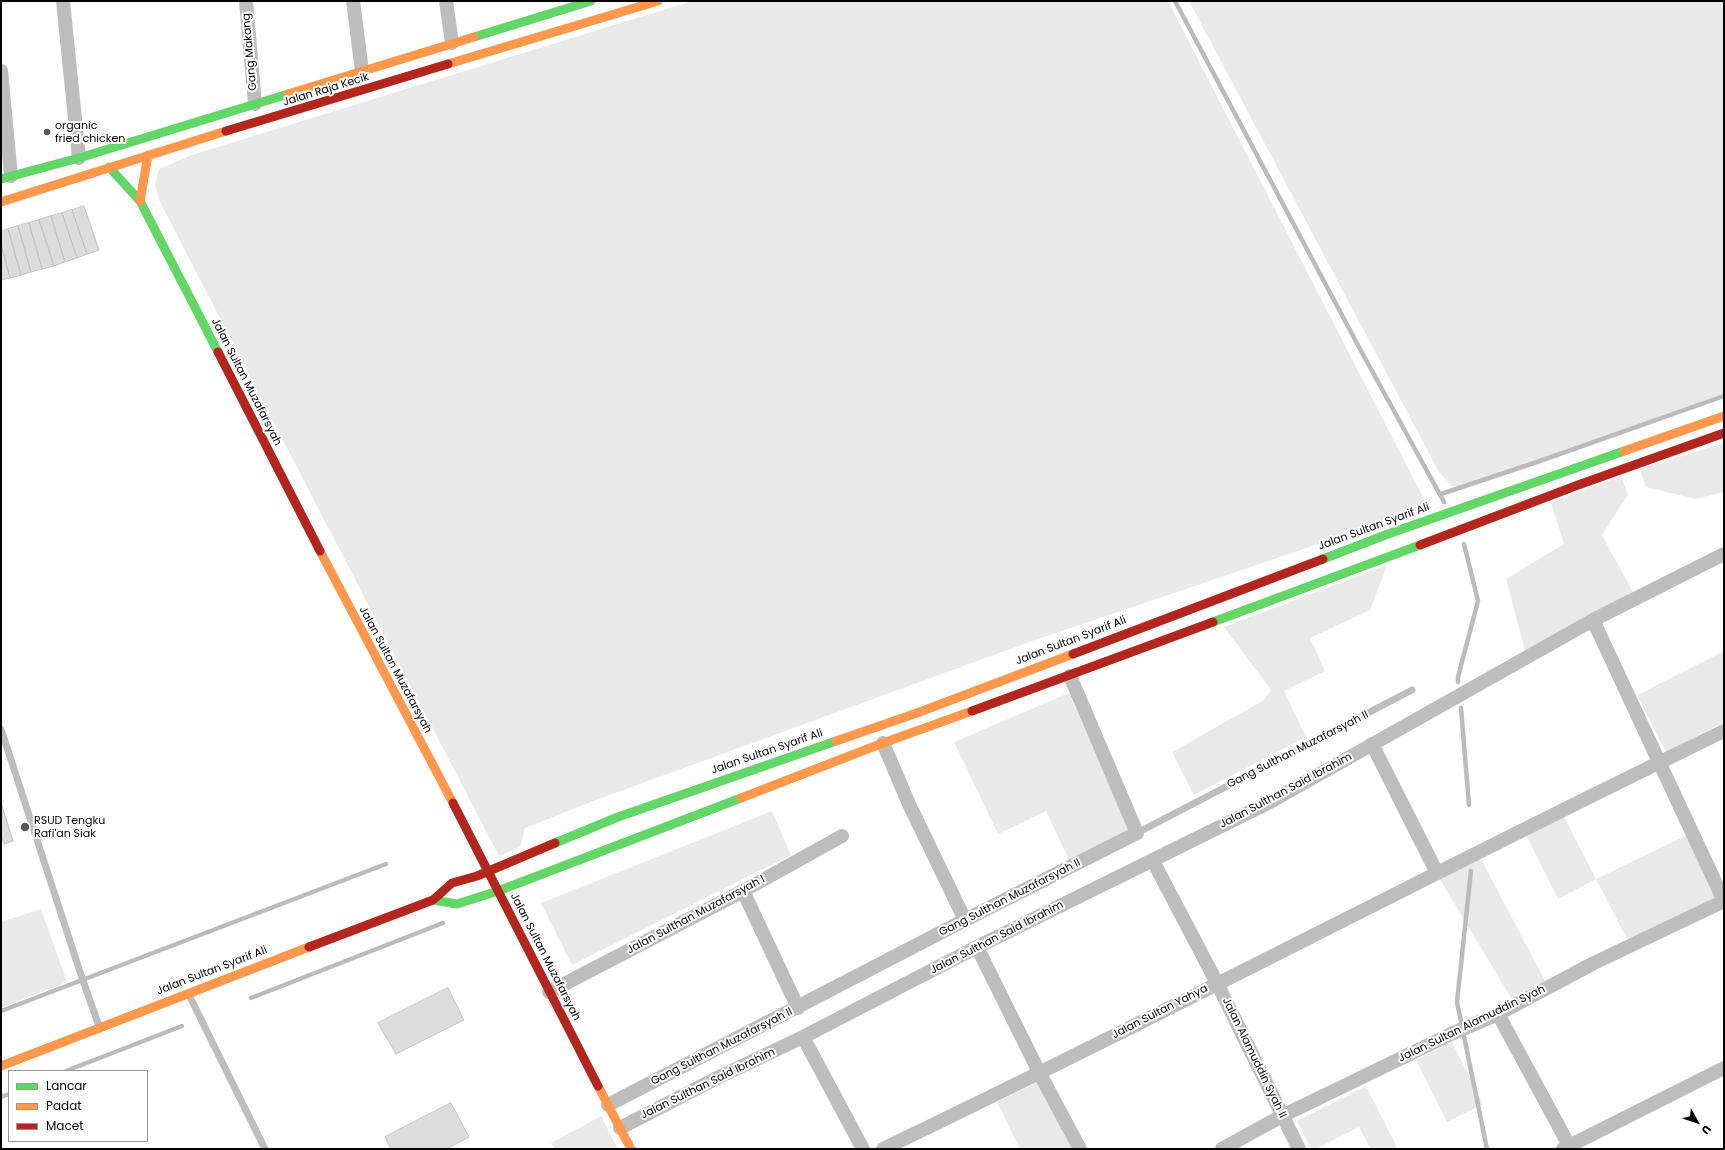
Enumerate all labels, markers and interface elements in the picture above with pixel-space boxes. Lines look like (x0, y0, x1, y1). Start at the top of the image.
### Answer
street label: Gang Makang (240, 13, 260, 91)
street label: Jalan Raja Kecik (281, 71, 371, 109)
place label: organic fried chicken (55, 119, 125, 145)
marker: organic fried chicken (42, 127, 52, 137)
street label: Jalan Sultan Muzafarsyah (208, 316, 284, 448)
street label: Jalan Sultan Syarif Ali (1317, 501, 1431, 553)
street label: Jalan Sultan Muzafarsyah (356, 604, 434, 736)
street label: Jalan Sultan Syarif Ali (1014, 614, 1128, 668)
street label: Gang Sulthan Muzafarsyah II (1225, 708, 1371, 792)
street label: Jalan Sultan Syarif Ali (709, 727, 825, 777)
street label: Jalan Sulthan Said Ibrahim (1218, 750, 1354, 832)
place label: RSUD Tengku Rafi'an Siak (34, 814, 105, 840)
marker: RSUD Tengku Rafi'an Siak (19, 821, 31, 833)
street label: Gang Sulthan Muzafarsyah II (937, 856, 1083, 940)
street label: Jalan Sulthan Muzafarsyah I (625, 873, 767, 957)
street label: Jalan Sultan Muzafarsyah (507, 891, 583, 1023)
street label: Jalan Sulthan Said Ibrahim (928, 899, 1066, 977)
street label: Jalan Sultan Syarif Ali (155, 944, 269, 998)
street label: Jalan Sultan Yahya (1110, 982, 1210, 1042)
street label: Jalan Sultan Alamuddin Syah (1396, 983, 1548, 1065)
street label: Jalan Alamuddin Syah II (1219, 996, 1289, 1120)
street label: Gang Sulthan Muzafarsyah II (649, 1005, 795, 1089)
street label: Jalan Sulthan Said Ibrahim (639, 1046, 777, 1122)
legend (8, 1070, 148, 1142)
text: Lancar (46, 1077, 87, 1094)
text: Padat (46, 1097, 82, 1114)
north arrow (1677, 1102, 1717, 1142)
text: Macet (46, 1117, 84, 1134)
text: U (1698, 1122, 1715, 1138)

